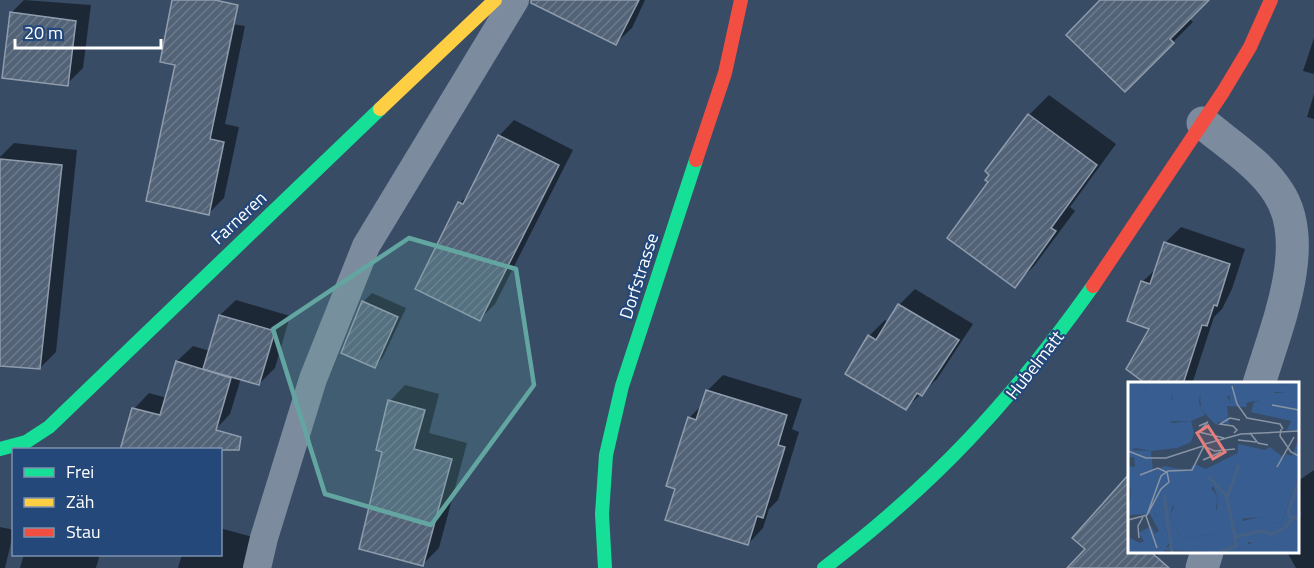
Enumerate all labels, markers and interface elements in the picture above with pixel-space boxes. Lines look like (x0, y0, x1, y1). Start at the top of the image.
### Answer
scale bar (15, 12, 160, 50)
text: 20 m (24, 19, 63, 46)
street label: Farneren (205, 185, 273, 251)
street label: Dorfstrasse (612, 229, 665, 322)
street label: Hubelmatt (999, 324, 1071, 405)
inset map (1128, 382, 1299, 553)
legend (12, 448, 222, 556)
text: Frei (66, 458, 94, 485)
text: Zäh (66, 488, 94, 515)
text: Stau (66, 518, 101, 545)

